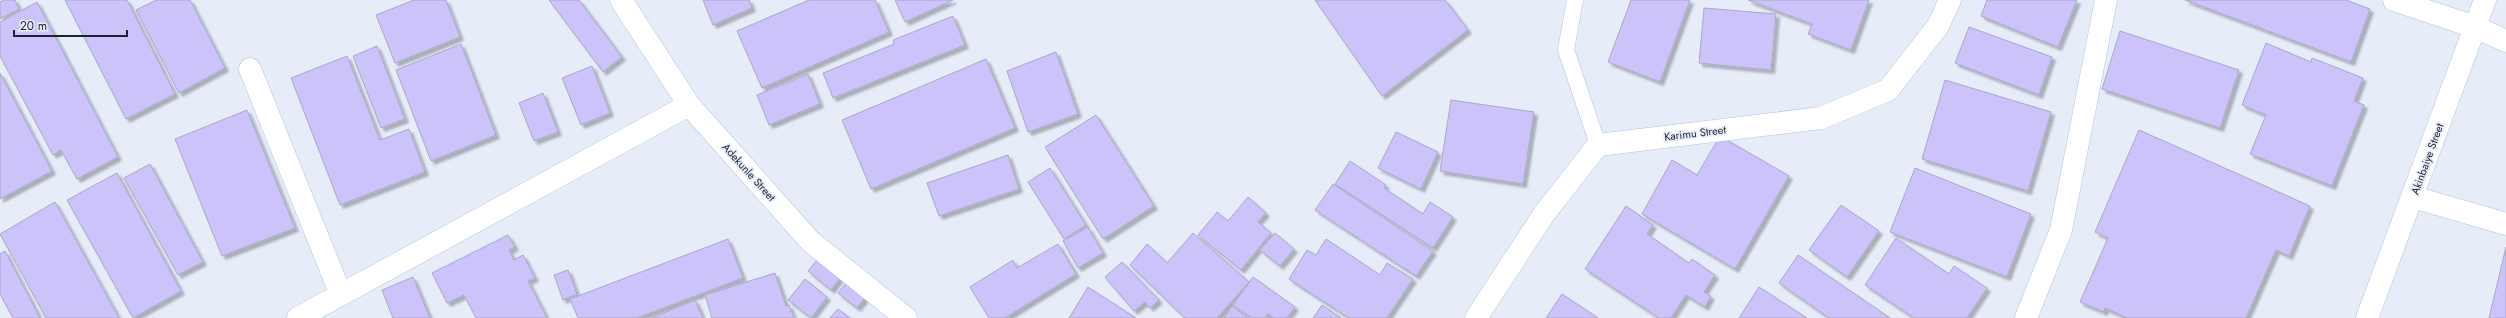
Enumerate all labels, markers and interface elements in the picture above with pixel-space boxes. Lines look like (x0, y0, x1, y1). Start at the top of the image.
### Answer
scale bar (14, 12, 127, 38)
text: 20 m (20, 17, 47, 35)
street label: Karimu Street (1663, 121, 1727, 145)
street label: Akinbaiye Street (2407, 121, 2447, 197)
street label: Adekunle Street (719, 139, 780, 205)

